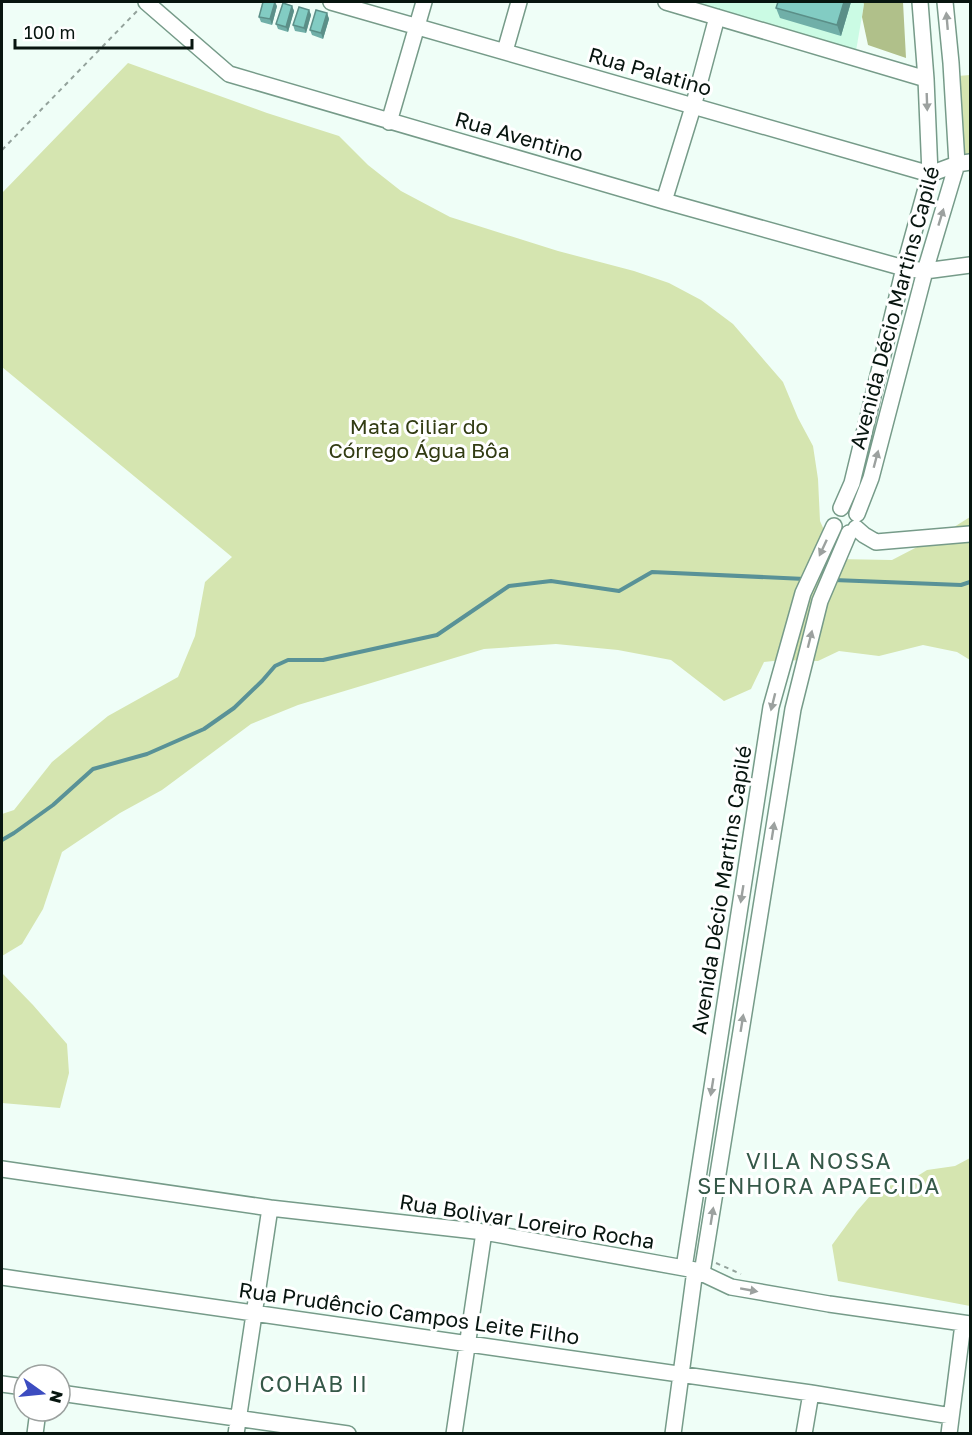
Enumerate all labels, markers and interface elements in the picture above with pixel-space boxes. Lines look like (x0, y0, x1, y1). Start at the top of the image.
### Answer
scale bar (15, 12, 192, 50)
one-way arrow (942, 12, 952, 31)
text: 100 m (24, 21, 75, 43)
street label: Rua Palatino (586, 41, 715, 101)
one-way arrow (923, 92, 932, 111)
street label: Rua Aventino (452, 105, 586, 167)
street label: Avenida Décio Martins Capilé (844, 163, 944, 452)
one-way arrow (937, 208, 946, 226)
park label: Mata Ciliar do Córrego Água Bôa (328, 413, 510, 463)
one-way arrow (871, 450, 881, 468)
one-way arrow (819, 540, 828, 557)
one-way arrow (806, 630, 816, 648)
one-way arrow (768, 692, 778, 711)
street label: Avenida Décio Martins Capilé (685, 744, 757, 1036)
one-way arrow (769, 821, 778, 840)
one-way arrow (738, 885, 747, 904)
one-way arrow (738, 1013, 747, 1032)
one-way arrow (707, 1077, 716, 1096)
district label: VILA NOSSA SENHORA APAECIDA (697, 1147, 941, 1199)
street label: Rua Bolivar Loreiro Rocha (398, 1188, 657, 1254)
one-way arrow (707, 1206, 716, 1225)
street label: Rua Prudêncio Campos Leite Filho (237, 1276, 581, 1350)
one-way arrow (740, 1286, 759, 1295)
north arrow (12, 1363, 72, 1423)
district label: COHAB II (260, 1370, 368, 1397)
text: N (45, 1388, 68, 1405)

